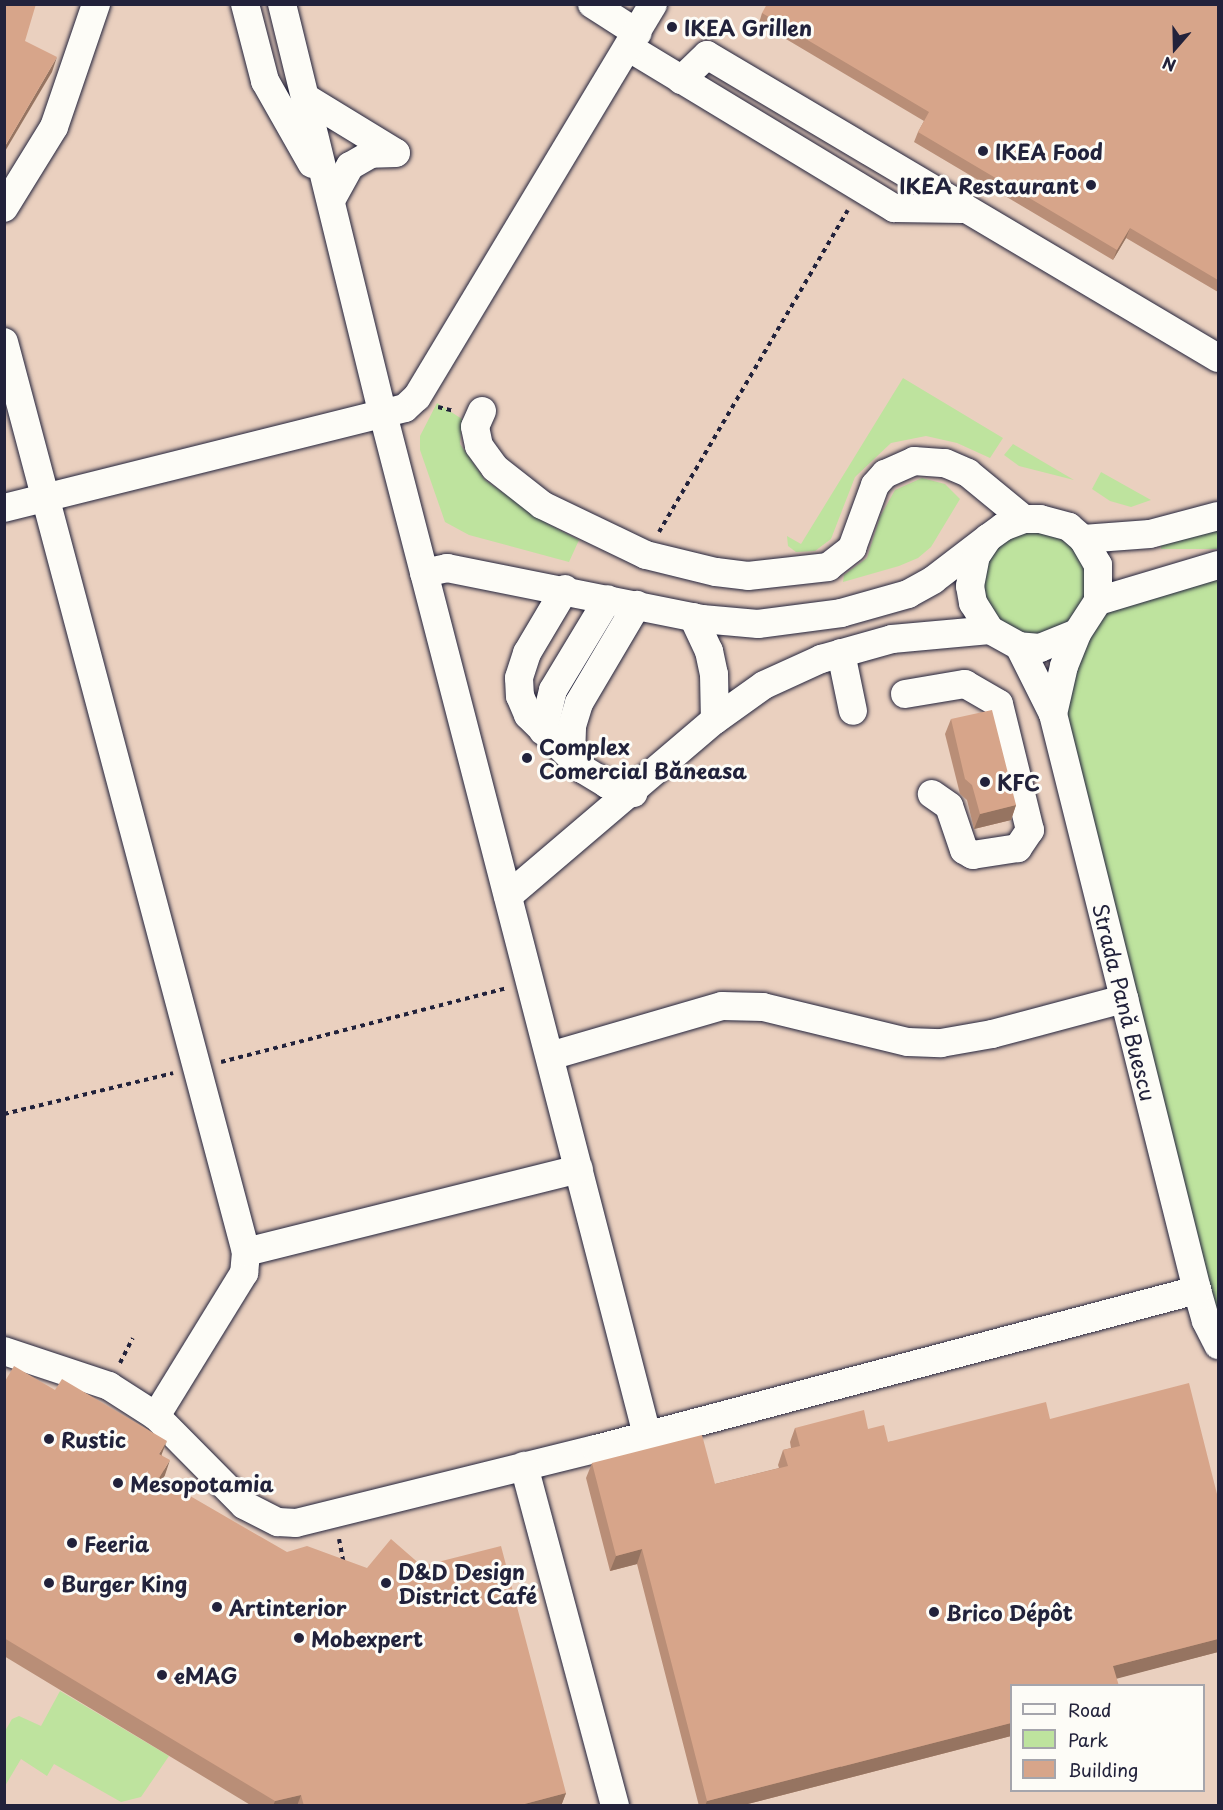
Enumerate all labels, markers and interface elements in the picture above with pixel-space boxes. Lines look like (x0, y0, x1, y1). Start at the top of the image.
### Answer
place label: IKEA Grillen (684, 14, 812, 40)
north arrow (1145, 18, 1205, 78)
marker: IKEA Grillen (665, 20, 679, 34)
text: N (1159, 51, 1179, 78)
place label: IKEA Food (995, 138, 1102, 164)
marker: IKEA Food (976, 144, 990, 158)
place label: IKEA Restaurant (901, 172, 1079, 198)
marker: IKEA Restaurant (1084, 178, 1098, 192)
place label: Complex Comercial Băneasa (539, 733, 748, 783)
marker: Complex Comercial Băneasa (520, 751, 534, 765)
place label: KFC (997, 769, 1040, 795)
marker: KFC (978, 775, 992, 789)
street label: Strada Pană Buescu (1088, 900, 1162, 1104)
place label: Rustic (61, 1426, 126, 1452)
marker: Rustic (42, 1432, 56, 1446)
place label: Mesopotamia (130, 1470, 274, 1496)
marker: Mesopotamia (111, 1476, 125, 1490)
place label: Feeria (84, 1530, 149, 1556)
marker: Feeria (65, 1536, 79, 1550)
place label: D&D Design District Café (398, 1558, 537, 1608)
place label: Burger King (61, 1570, 187, 1596)
marker: Burger King (42, 1576, 56, 1590)
marker: D&D Design District Café (379, 1576, 393, 1590)
place label: Artinterior (229, 1594, 347, 1620)
place label: Brico Dépôt (946, 1599, 1074, 1625)
marker: Artinterior (210, 1600, 224, 1614)
marker: Brico Dépôt (927, 1605, 941, 1619)
place label: Mobexpert (311, 1625, 423, 1651)
marker: Mobexpert (292, 1631, 306, 1645)
place label: eMAG (174, 1662, 238, 1688)
marker: eMAG (155, 1668, 169, 1682)
legend (1010, 1684, 1205, 1792)
text: Road (1068, 1696, 1112, 1723)
text: Park (1068, 1726, 1108, 1753)
text: Building (1068, 1756, 1138, 1783)

